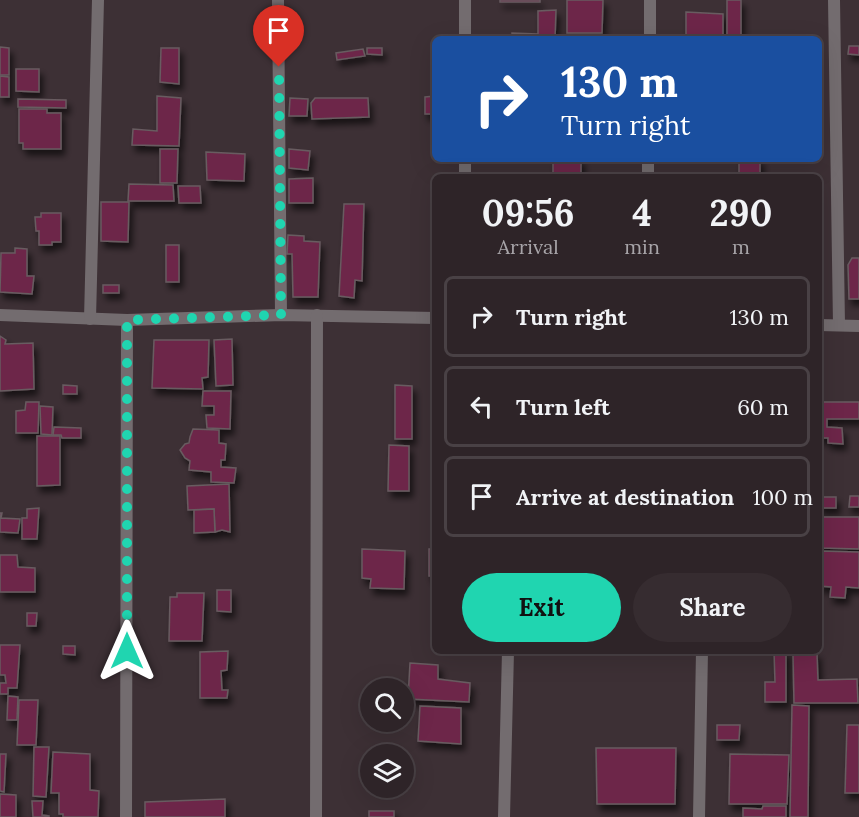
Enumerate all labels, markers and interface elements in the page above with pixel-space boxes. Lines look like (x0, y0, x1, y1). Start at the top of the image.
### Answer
pin (253, 5, 304, 67)
icon: arrive (262, 14, 295, 47)
text: 130 m (561, 55, 678, 109)
icon: right (462, 60, 540, 138)
text: Turn right (561, 108, 690, 142)
text: 09:56 (482, 190, 574, 236)
text: 4 (632, 190, 652, 236)
text: 290 (709, 190, 772, 236)
text: Arrival (498, 234, 559, 259)
text: min (624, 234, 660, 259)
text: m (732, 234, 750, 259)
icon: right (465, 300, 498, 333)
text: Turn right (516, 303, 627, 331)
text: 130 m (730, 303, 789, 331)
icon: left (465, 390, 498, 423)
text: Turn left (516, 393, 610, 421)
text: 60 m (737, 393, 789, 421)
icon: arrive (465, 480, 498, 513)
text: Arrive at destination (516, 483, 734, 511)
text: 100 m (752, 483, 813, 511)
button: Exit (462, 573, 621, 642)
button: Share (633, 573, 792, 642)
position arrow (95, 619, 159, 683)
map controls (360, 678, 414, 798)
button: search (360, 678, 414, 732)
button: layers (360, 744, 414, 798)

